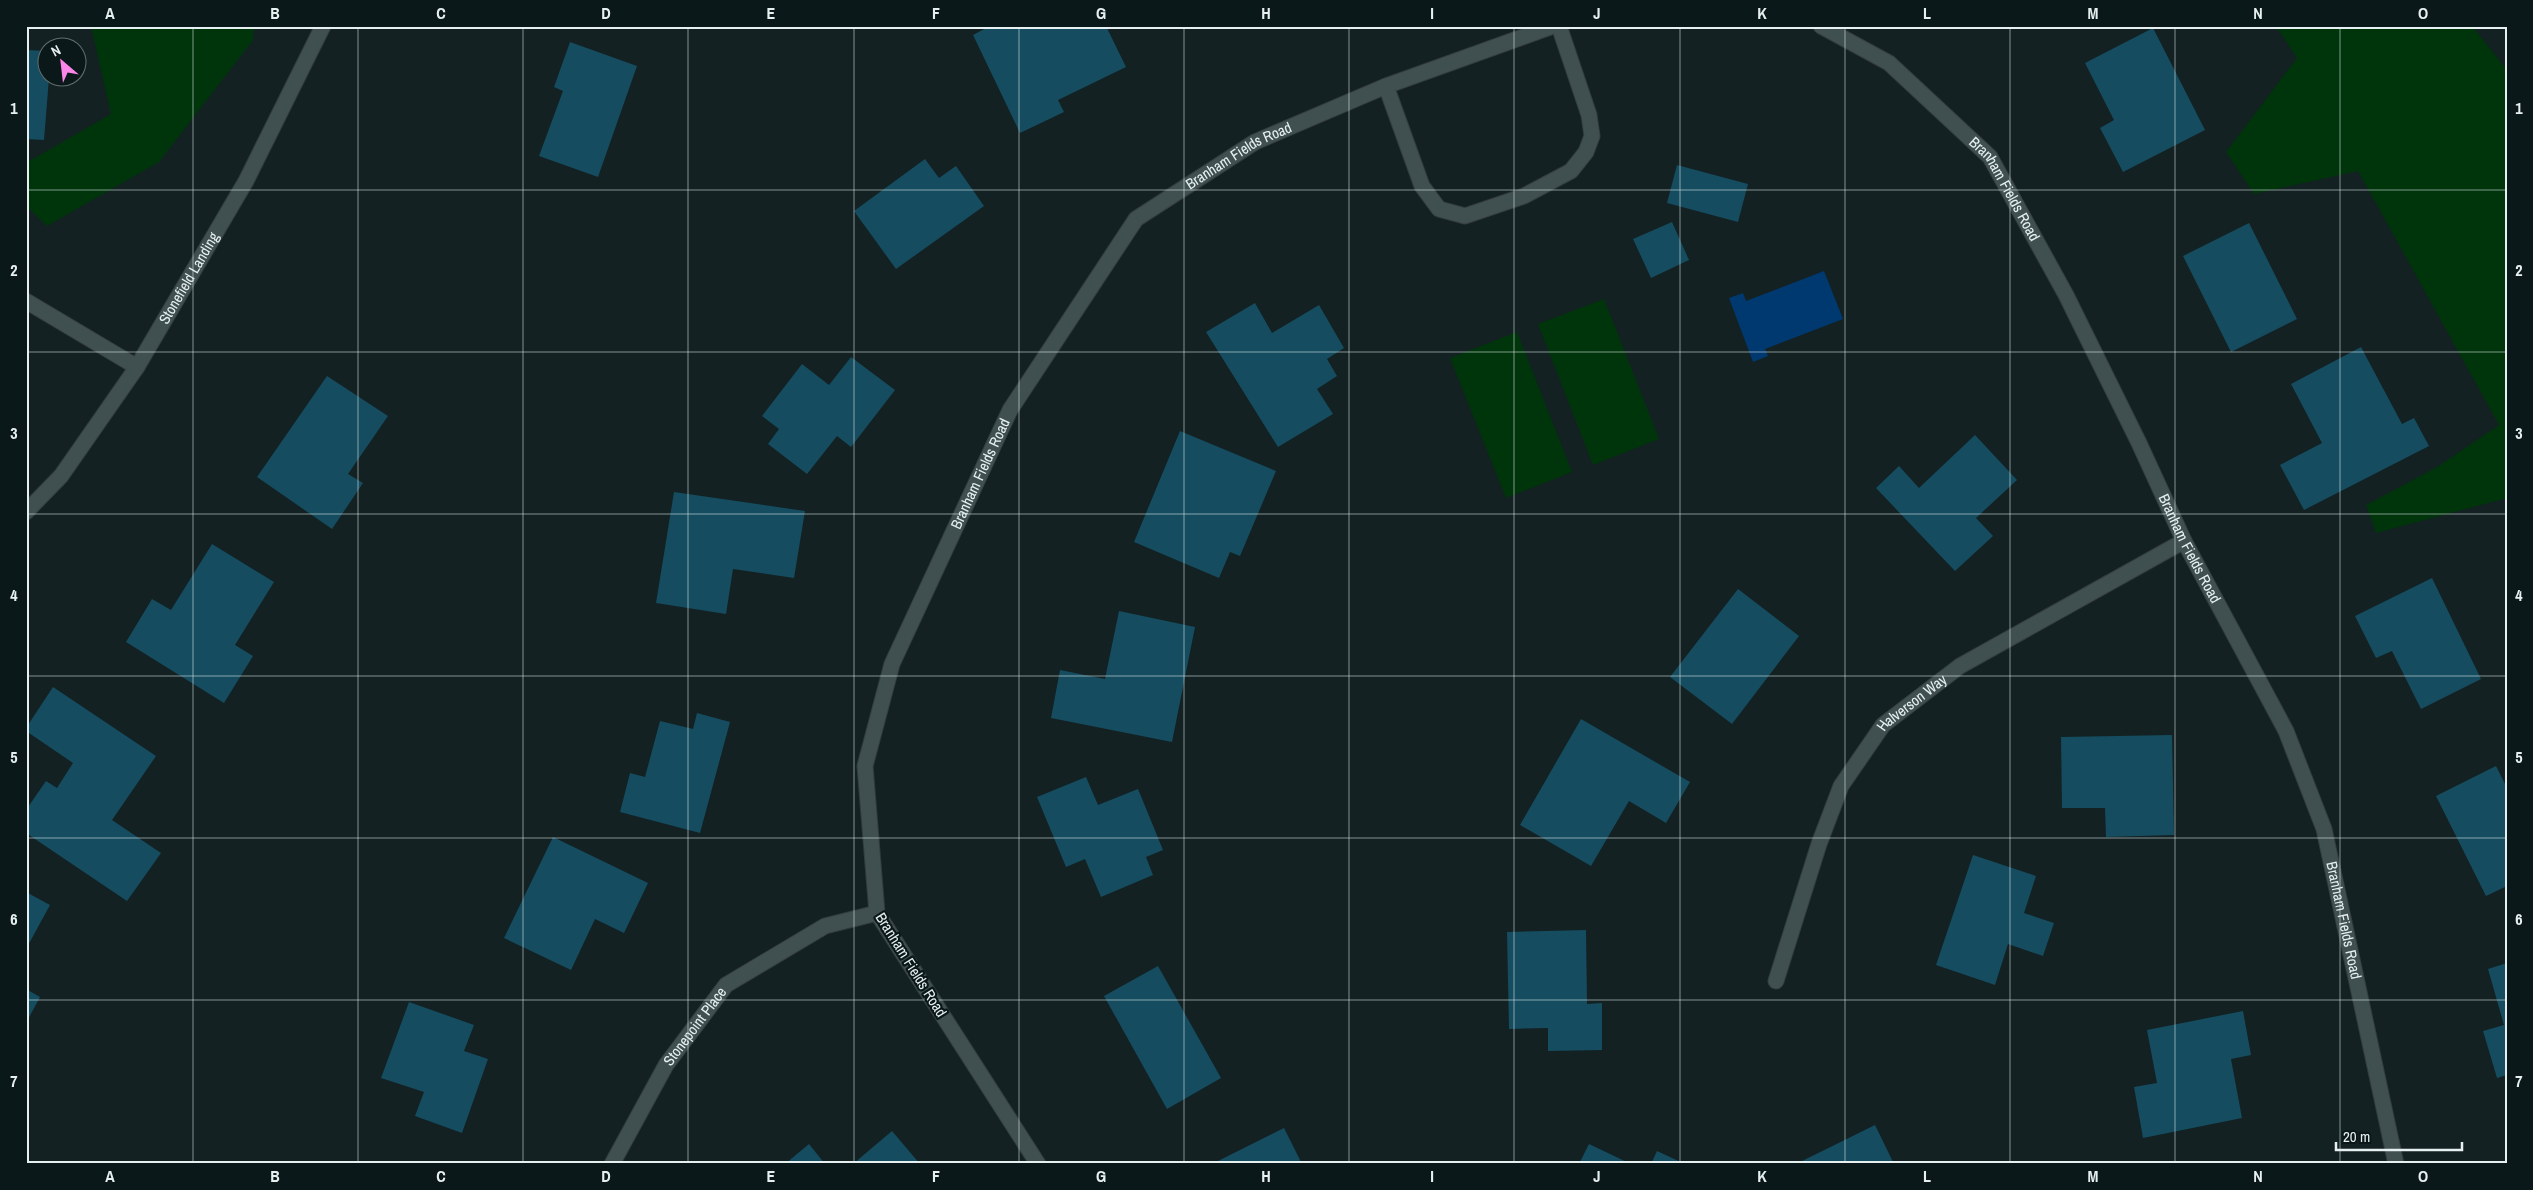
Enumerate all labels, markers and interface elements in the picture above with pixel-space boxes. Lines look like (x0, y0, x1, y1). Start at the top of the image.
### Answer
text: A (105, 2, 115, 24)
text: B (270, 2, 280, 24)
text: C (436, 2, 446, 24)
text: D (601, 2, 611, 24)
text: E (767, 2, 776, 24)
text: F (932, 2, 940, 24)
text: G (1096, 2, 1106, 24)
text: H (1261, 2, 1271, 24)
text: I (1430, 2, 1434, 24)
text: J (1593, 2, 1601, 24)
text: K (1757, 2, 1767, 24)
text: L (1923, 2, 1931, 24)
text: M (2088, 2, 2099, 24)
text: N (2253, 2, 2263, 24)
text: O (2418, 2, 2428, 24)
north arrow (38, 38, 88, 88)
text: N (48, 41, 64, 60)
text: 1 (10, 97, 18, 119)
text: 1 (2515, 97, 2523, 119)
street label: Branham Fields Road (1181, 117, 1295, 194)
street label: Branham Fields Road (1965, 132, 2045, 245)
street label: Stonefield Landing (153, 228, 224, 328)
text: 2 (10, 259, 18, 281)
text: 2 (2515, 259, 2523, 281)
street label: Branham Fields Road (945, 415, 1015, 532)
text: 3 (10, 422, 18, 444)
text: 3 (2515, 422, 2523, 444)
street label: Branham Fields Road (2154, 490, 2226, 607)
text: 4 (10, 584, 18, 606)
text: 4 (2515, 584, 2523, 606)
street label: Halverson Way (1871, 668, 1952, 735)
text: 5 (10, 746, 18, 768)
text: 5 (2515, 746, 2523, 768)
street label: Branham Fields Road (2321, 860, 2367, 981)
text: 6 (10, 908, 18, 930)
street label: Branham Fields Road (871, 908, 952, 1021)
text: 6 (2515, 908, 2523, 930)
street label: Stonepoint Place (658, 982, 731, 1070)
text: 7 (10, 1070, 18, 1092)
text: 7 (2515, 1070, 2523, 1092)
scale bar (2336, 1120, 2462, 1152)
text: 20 m (2343, 1126, 2370, 1147)
text: A (105, 1165, 115, 1187)
text: B (270, 1165, 280, 1187)
text: C (436, 1165, 446, 1187)
text: D (601, 1165, 611, 1187)
text: E (767, 1165, 776, 1187)
text: F (932, 1165, 940, 1187)
text: G (1096, 1165, 1106, 1187)
text: H (1261, 1165, 1271, 1187)
text: I (1430, 1165, 1434, 1187)
text: J (1593, 1165, 1601, 1187)
text: K (1757, 1165, 1767, 1187)
text: L (1923, 1165, 1931, 1187)
text: M (2088, 1165, 2099, 1187)
text: N (2253, 1165, 2263, 1187)
text: O (2418, 1165, 2428, 1187)

